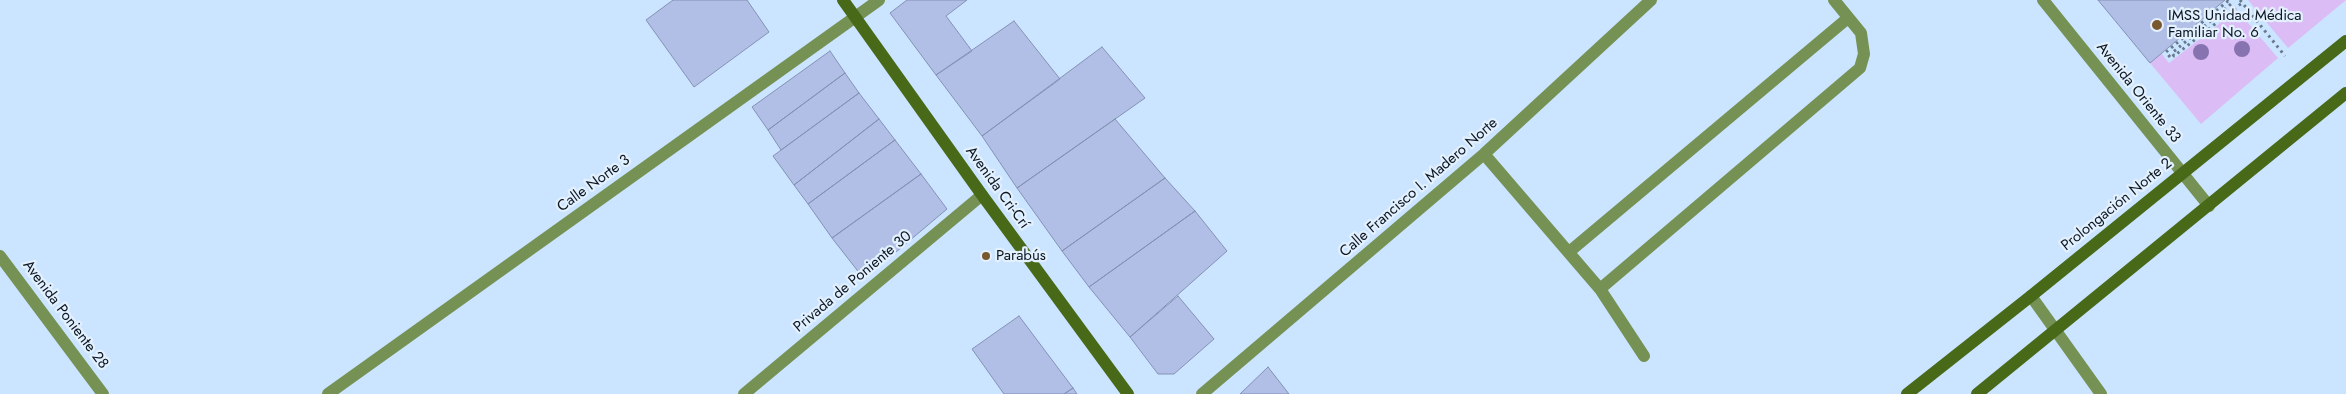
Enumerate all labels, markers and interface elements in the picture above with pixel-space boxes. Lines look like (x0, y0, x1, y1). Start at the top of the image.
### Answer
place label: IMSS Unidad Médica Familiar No. 6 (2168, 7, 2301, 42)
marker: IMSS Unidad Médica Familiar No. 6 (2150, 18, 2164, 32)
street label: Avenida Oriente 33 (2092, 39, 2184, 147)
street label: Calle Francisco I. Madero Norte (1336, 115, 1502, 261)
street label: Avenida Cri-Crí (961, 143, 1033, 233)
street label: Calle Norte 3 (554, 152, 634, 216)
street label: Prolongación Norte 2 (2058, 155, 2176, 255)
street label: Privada de Poniente 30 (790, 227, 916, 337)
place label: Parabús (996, 247, 1046, 265)
marker: Parabús (980, 250, 992, 262)
street label: Avenida Poniente 28 (18, 257, 112, 373)

